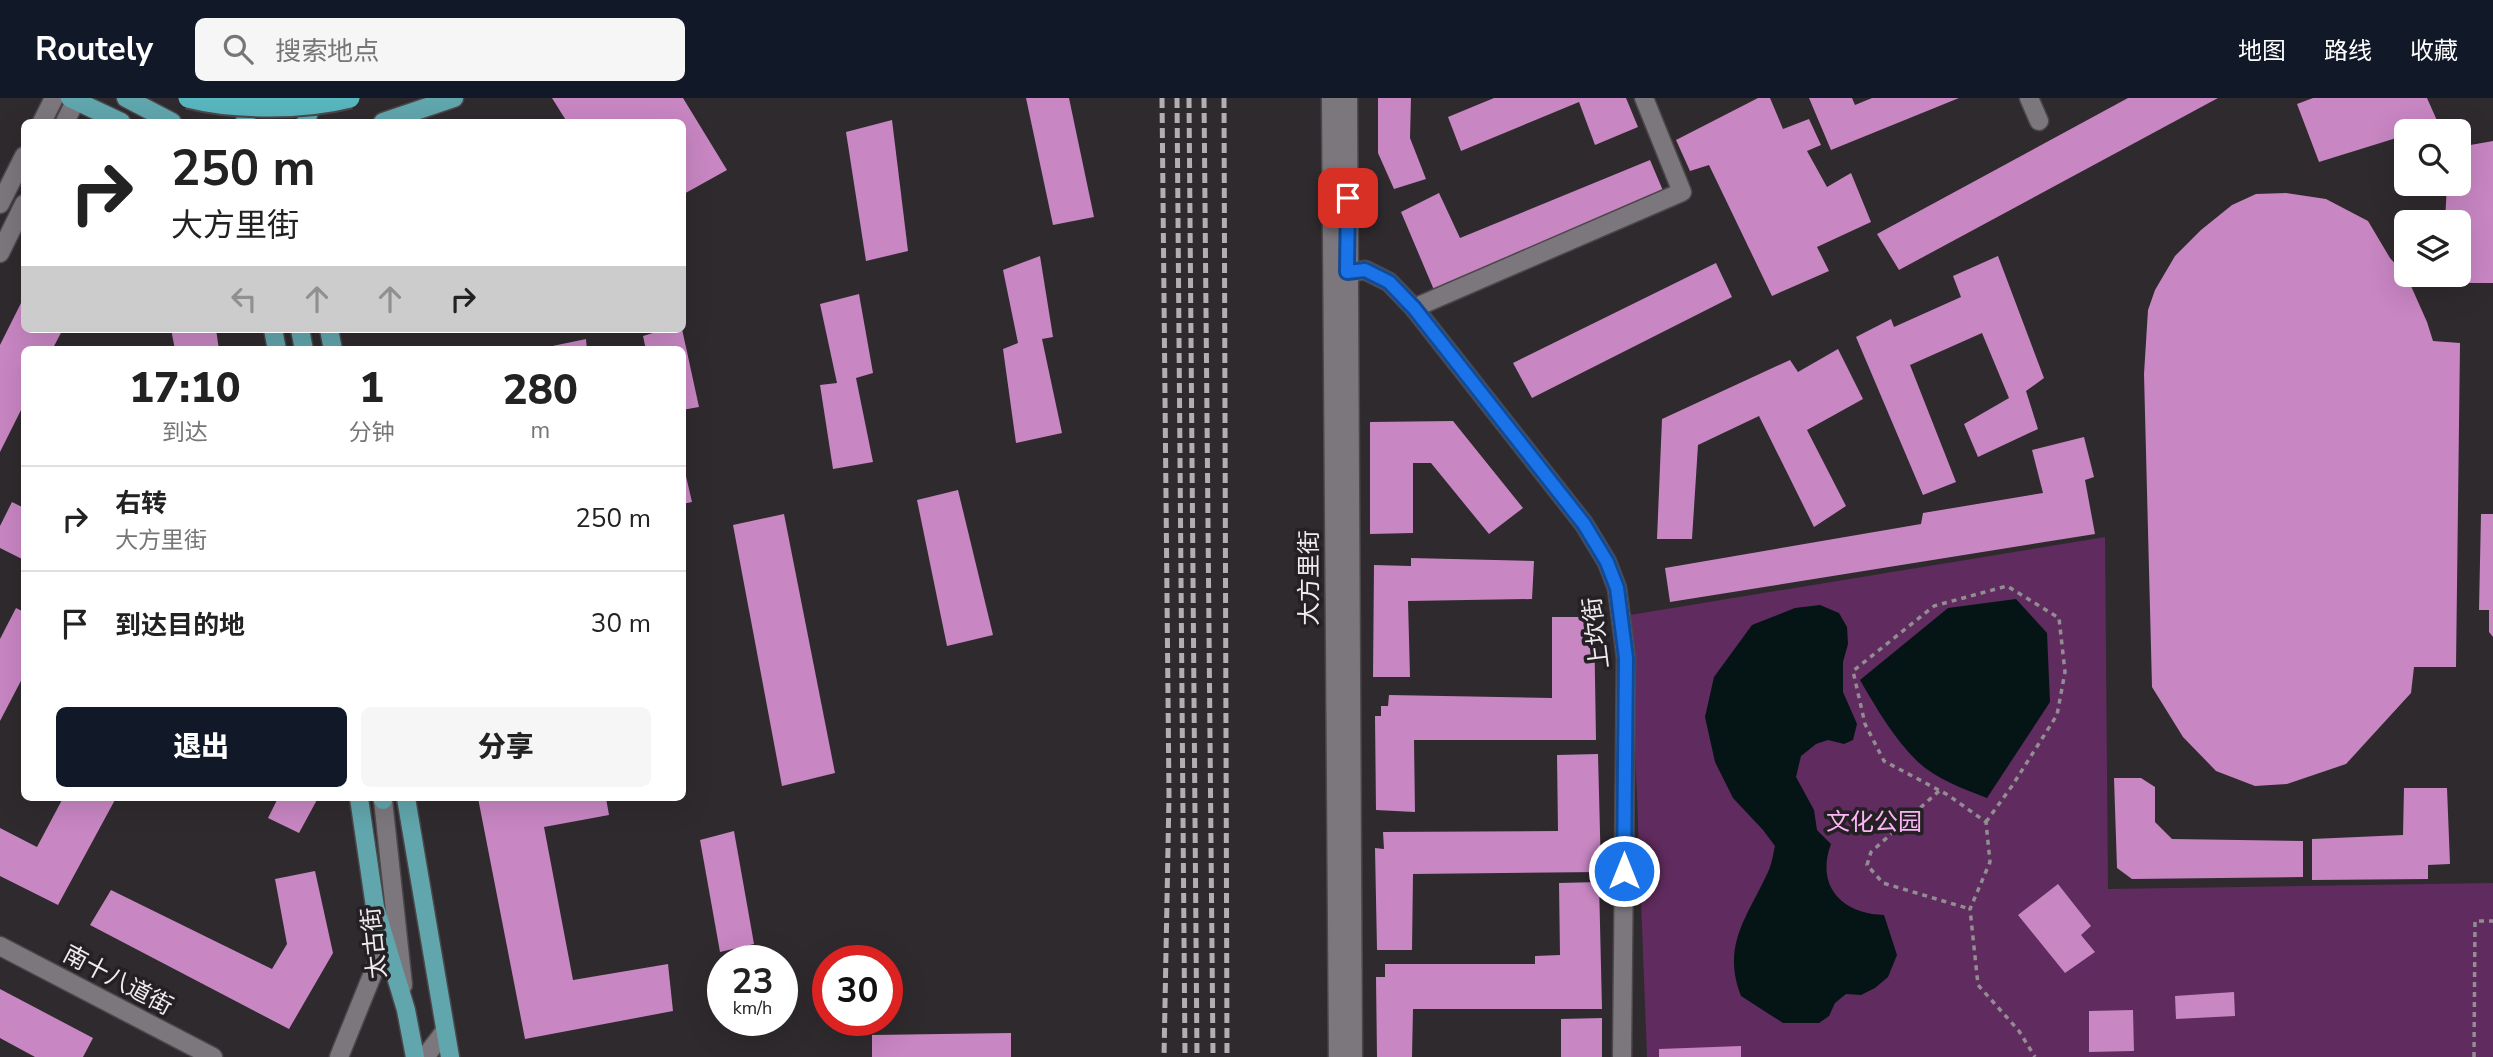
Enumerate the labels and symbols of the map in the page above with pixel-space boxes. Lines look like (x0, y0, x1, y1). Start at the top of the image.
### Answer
pin (1318, 168, 1378, 228)
street label: 大方里街 (1293, 530, 1325, 626)
street label: 上坎街 (1576, 595, 1616, 671)
park label: 文化公园 (1826, 806, 1922, 838)
position arrow (1587, 834, 1661, 908)
street label: 太古街 (354, 906, 394, 980)
street label: 南十八道街 (58, 938, 178, 1022)
speed limit sign: 30 (812, 945, 903, 1036)

